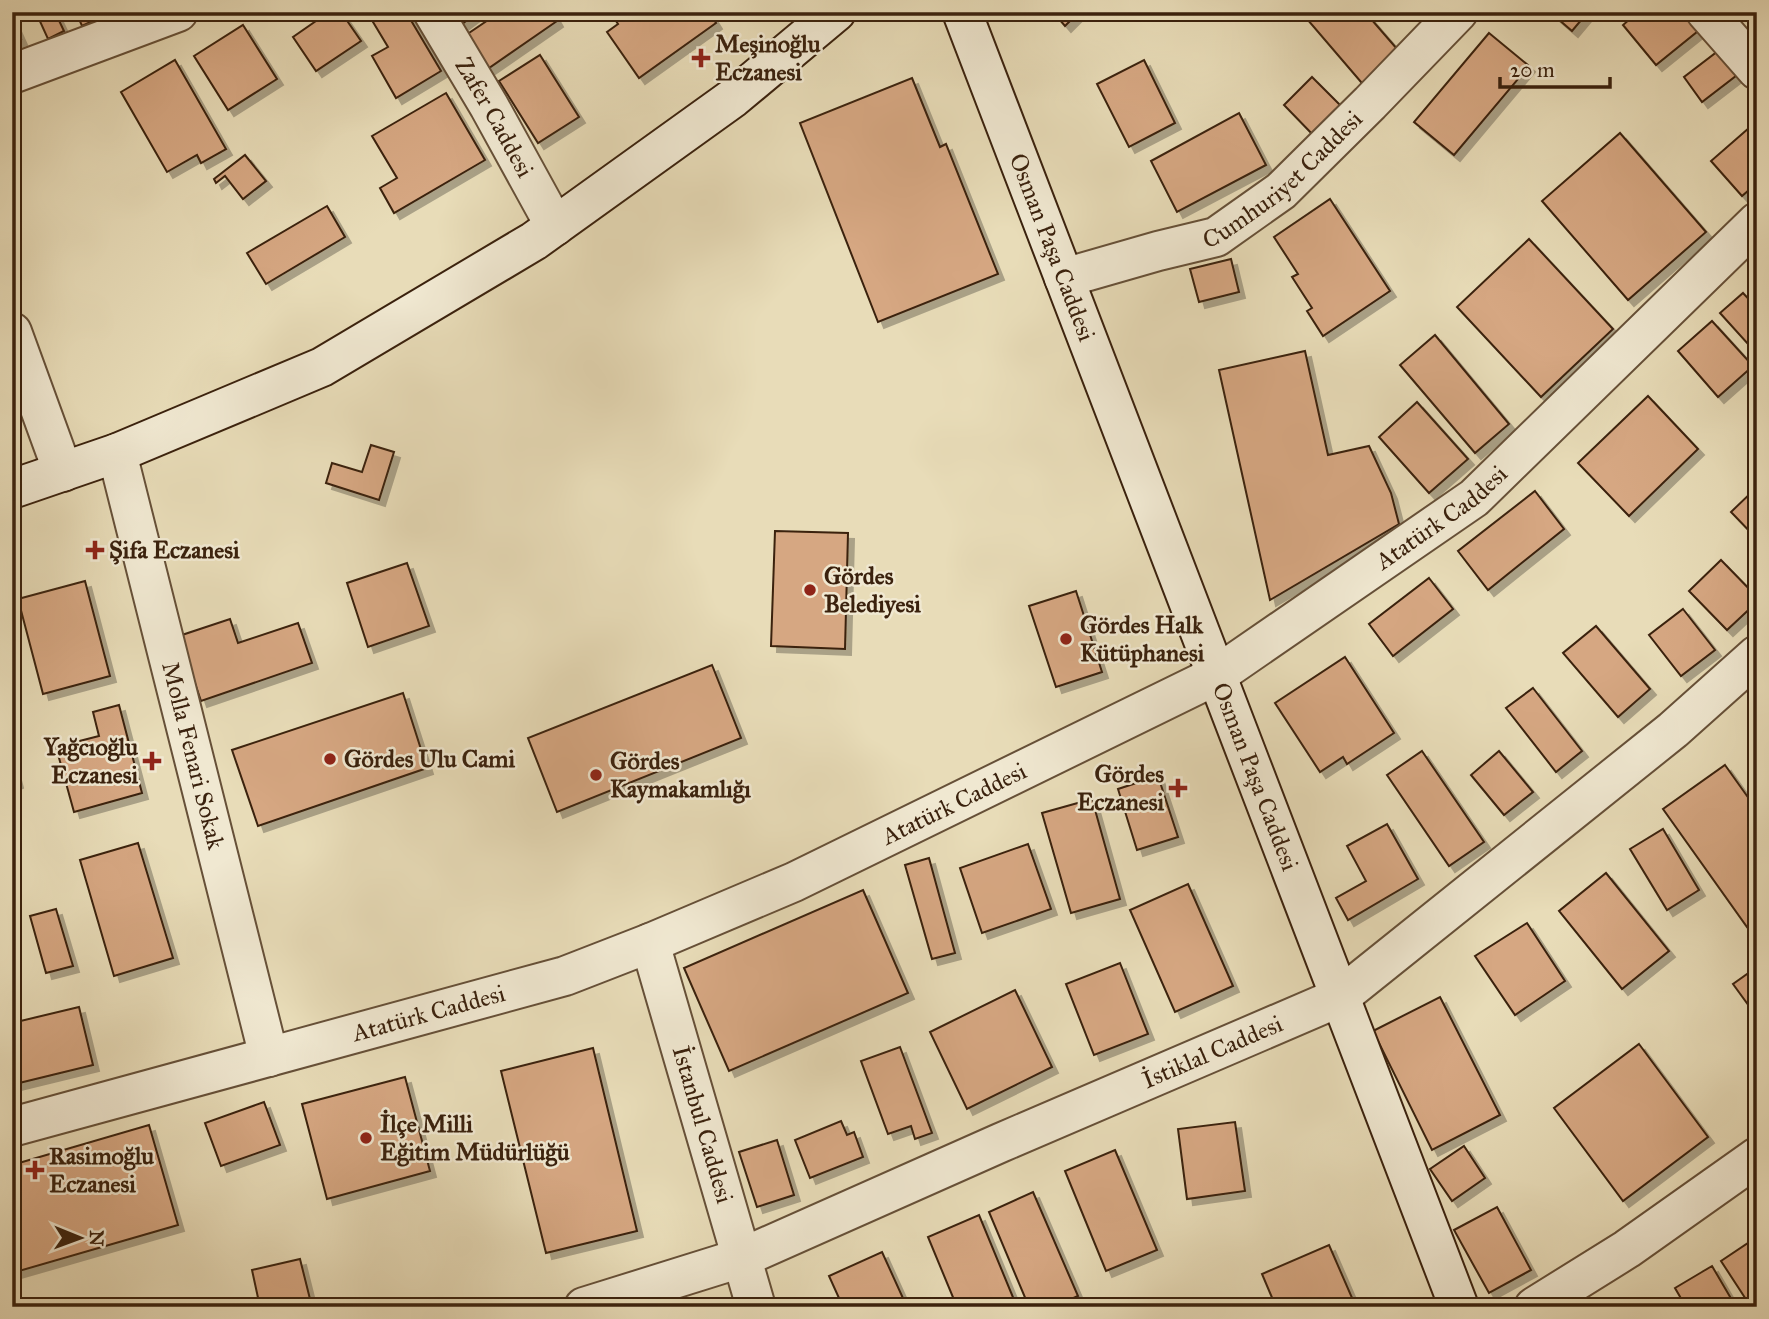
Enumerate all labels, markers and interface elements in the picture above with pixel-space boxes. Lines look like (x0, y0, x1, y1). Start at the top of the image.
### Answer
place label: Meşinoğlu Eczanesi (715, 29, 821, 87)
scale bar (1500, 46, 1610, 90)
marker: Meşinoğlu Eczanesi (693, 50, 709, 66)
street label: Zafer Caddesi (448, 52, 540, 183)
text: 20 m (1510, 57, 1555, 83)
street label: Cumhuriyet Caddesi (1200, 104, 1369, 255)
street label: Osman Paşa Caddesi (1003, 149, 1102, 346)
street label: Atatürk Caddesi (1369, 459, 1514, 577)
place label: Şifa Eczanesi (109, 535, 240, 565)
marker: Şifa Eczanesi (87, 542, 103, 558)
place label: Gördes Belediyesi (824, 561, 921, 619)
marker: Gördes Belediyesi (802, 582, 818, 598)
place label: Gördes Halk Kütüphanesi (1080, 610, 1205, 668)
marker: Gördes Halk Kütüphanesi (1058, 631, 1074, 647)
street label: Molla Fenari Sokak (155, 659, 231, 853)
street label: Osman Paşa Caddesi (1206, 678, 1305, 875)
place label: Yağcıoğlu Eczanesi (43, 732, 138, 790)
place label: Gördes Ulu Cami (344, 744, 516, 774)
place label: Gördes Kaymakamlığı (610, 746, 751, 804)
marker: Gördes Ulu Cami (322, 751, 338, 767)
marker: Yağcıoğlu Eczanesi (144, 753, 160, 769)
street label: Atatürk Caddesi (876, 756, 1032, 852)
place label: Gördes Eczanesi (1077, 759, 1164, 817)
marker: Gördes Kaymakamlığı (588, 767, 604, 783)
marker: Gördes Eczanesi (1170, 780, 1186, 796)
street label: Atatürk Caddesi (348, 978, 509, 1049)
street label: İstiklal Caddesi (1138, 1008, 1287, 1095)
street label: İstanbul Caddesi (666, 1042, 740, 1207)
place label: İlçe Milli Eğitim Müdürlüğü (380, 1109, 570, 1167)
marker: İlçe Milli Eğitim Müdürlüğü (358, 1130, 374, 1146)
place label: Rasimoğlu Eczanesi (49, 1141, 154, 1199)
marker: Rasimoğlu Eczanesi (27, 1162, 43, 1178)
north arrow (46, 1204, 116, 1274)
text: N (85, 1230, 108, 1247)

